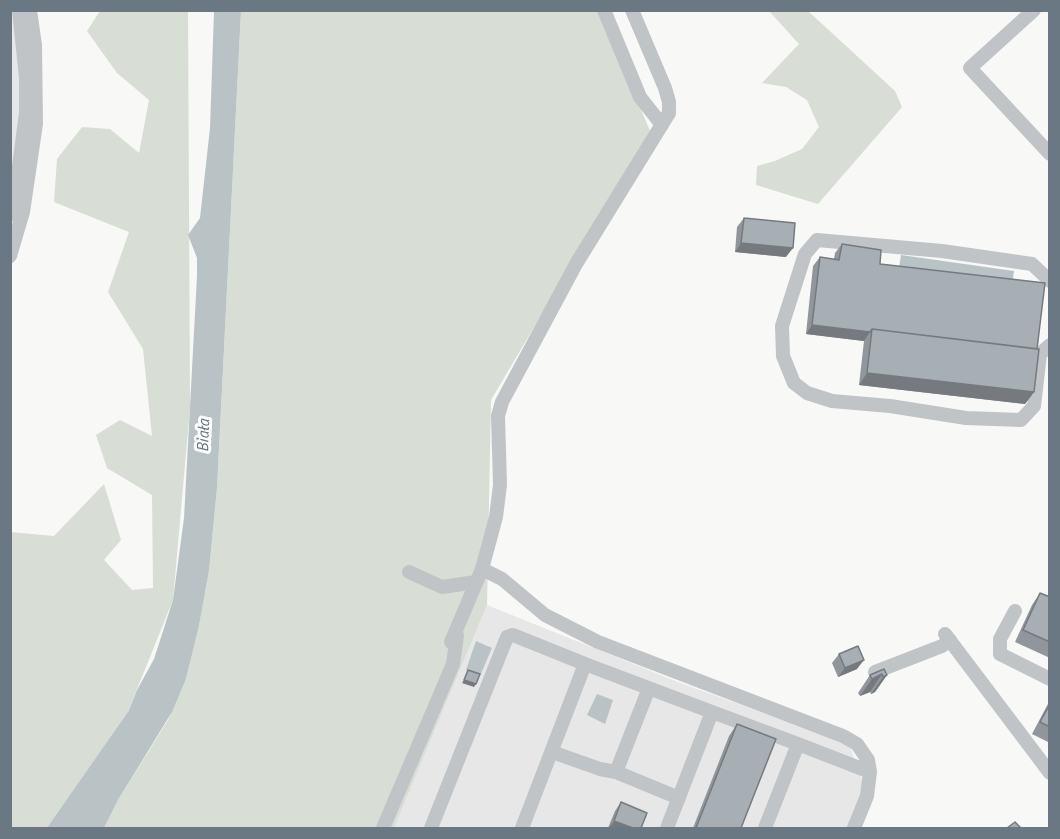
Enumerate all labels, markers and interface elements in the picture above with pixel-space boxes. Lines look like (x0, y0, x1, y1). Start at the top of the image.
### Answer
water label: Biała (194, 418, 214, 452)

